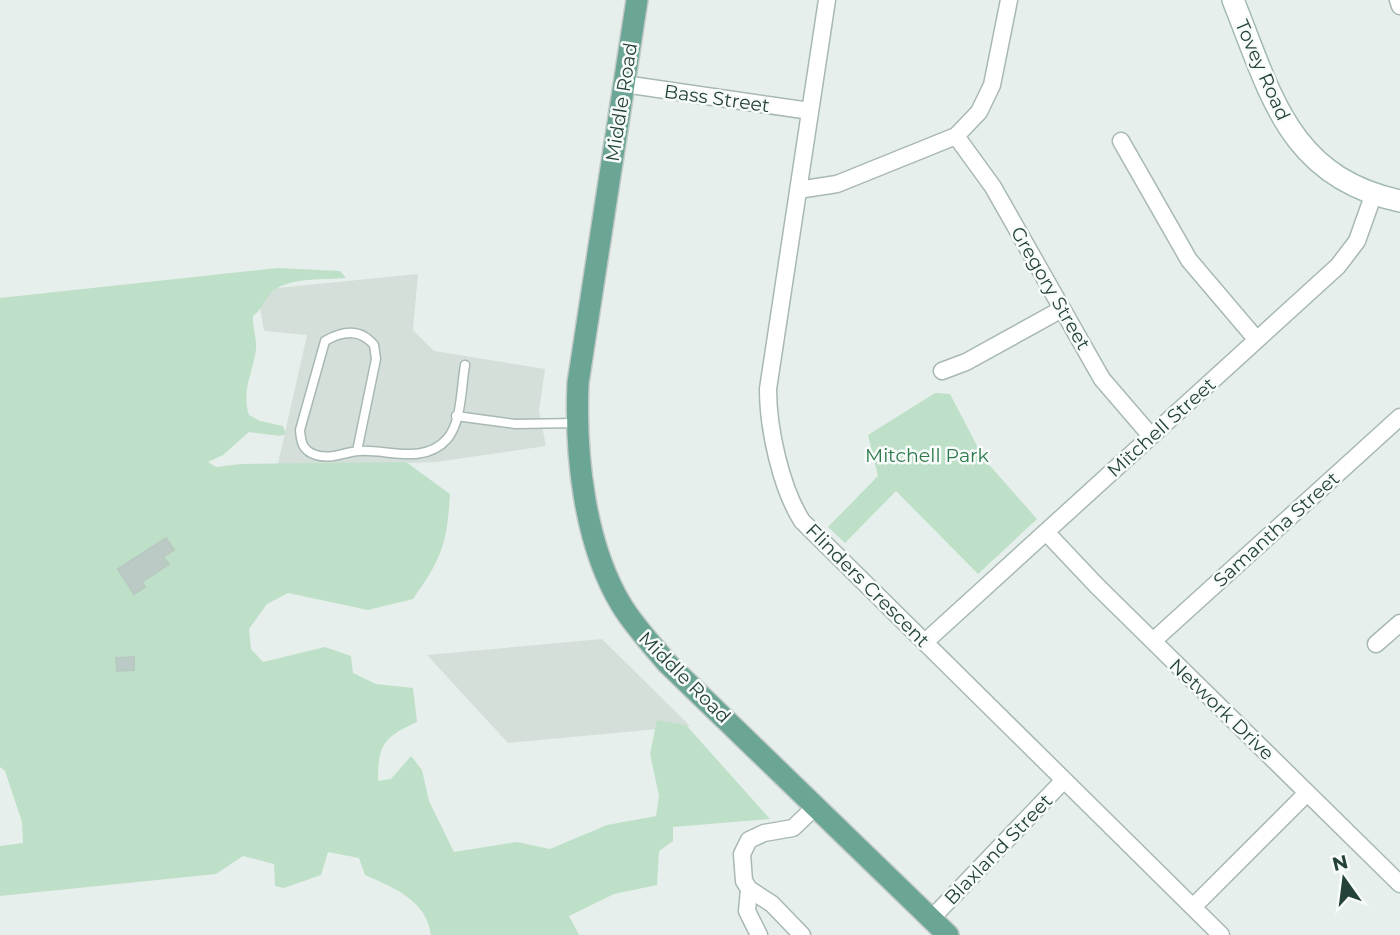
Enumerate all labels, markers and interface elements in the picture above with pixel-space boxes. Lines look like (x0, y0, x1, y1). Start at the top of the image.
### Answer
street label: Tovey Road (1230, 16, 1295, 124)
street label: Middle Road (601, 41, 642, 163)
street label: Bass Street (663, 80, 772, 117)
street label: Gregory Street (1006, 222, 1095, 354)
street label: Mitchell Street (1102, 372, 1221, 482)
park label: Mitchell Park (865, 444, 990, 467)
street label: Samantha Street (1209, 467, 1344, 592)
street label: Flinders Crescent (801, 519, 934, 652)
street label: Middle Road (634, 627, 735, 728)
street label: Network Drive (1165, 654, 1279, 765)
street label: Blaxland Street (940, 789, 1057, 910)
north arrow (1309, 844, 1379, 914)
text: N (1330, 850, 1350, 876)

